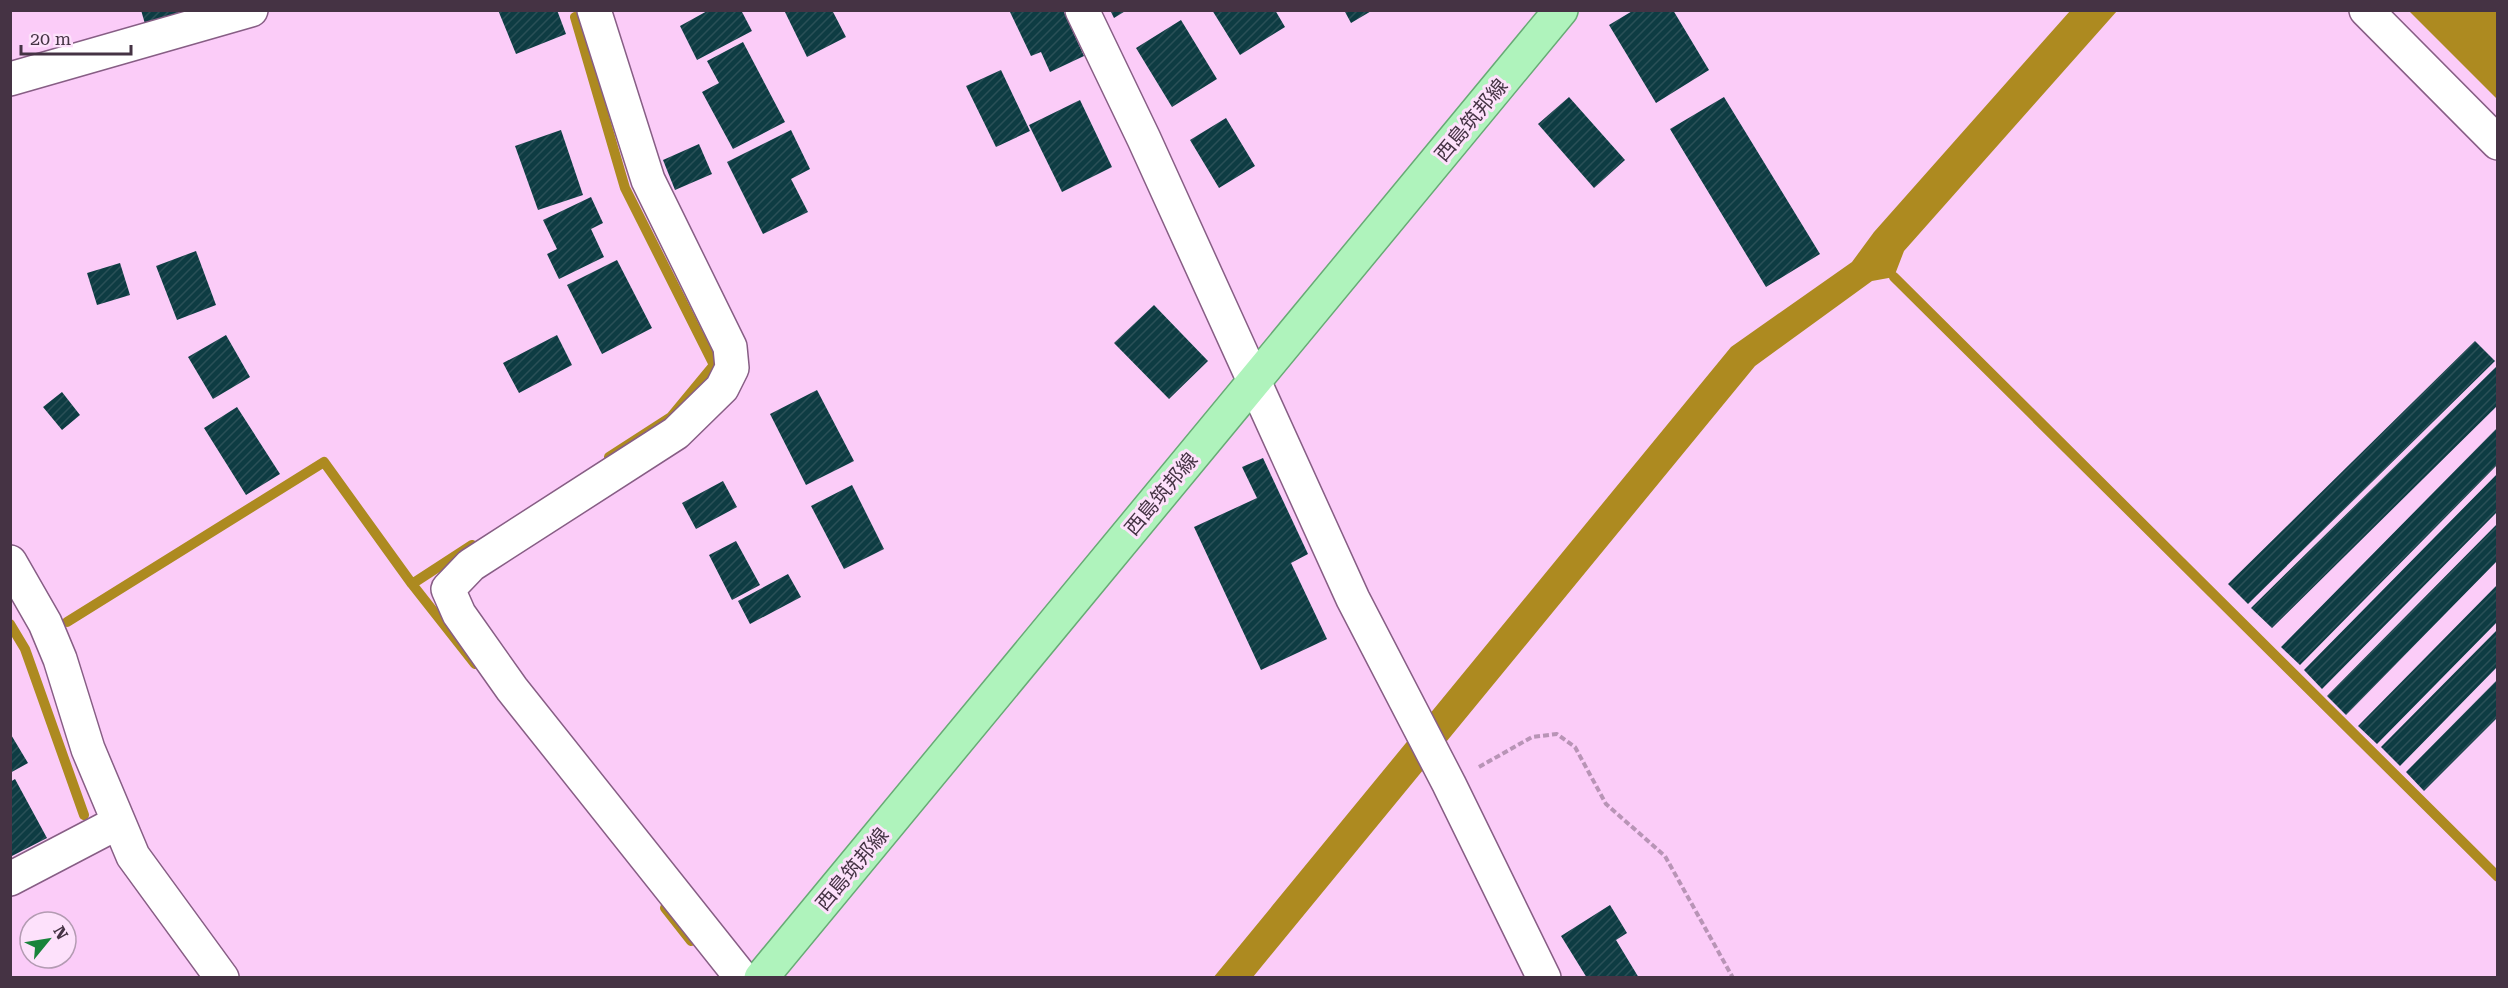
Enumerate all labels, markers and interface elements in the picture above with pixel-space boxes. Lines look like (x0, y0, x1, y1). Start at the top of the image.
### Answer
scale bar (21, 18, 130, 56)
text: 20 m (30, 28, 71, 49)
street label: 西島筑邦線 (1430, 74, 1512, 166)
street label: 西島筑邦線 (1120, 448, 1202, 540)
street label: 西島筑邦線 (811, 823, 893, 915)
north arrow (18, 910, 78, 970)
text: N (49, 923, 72, 943)

